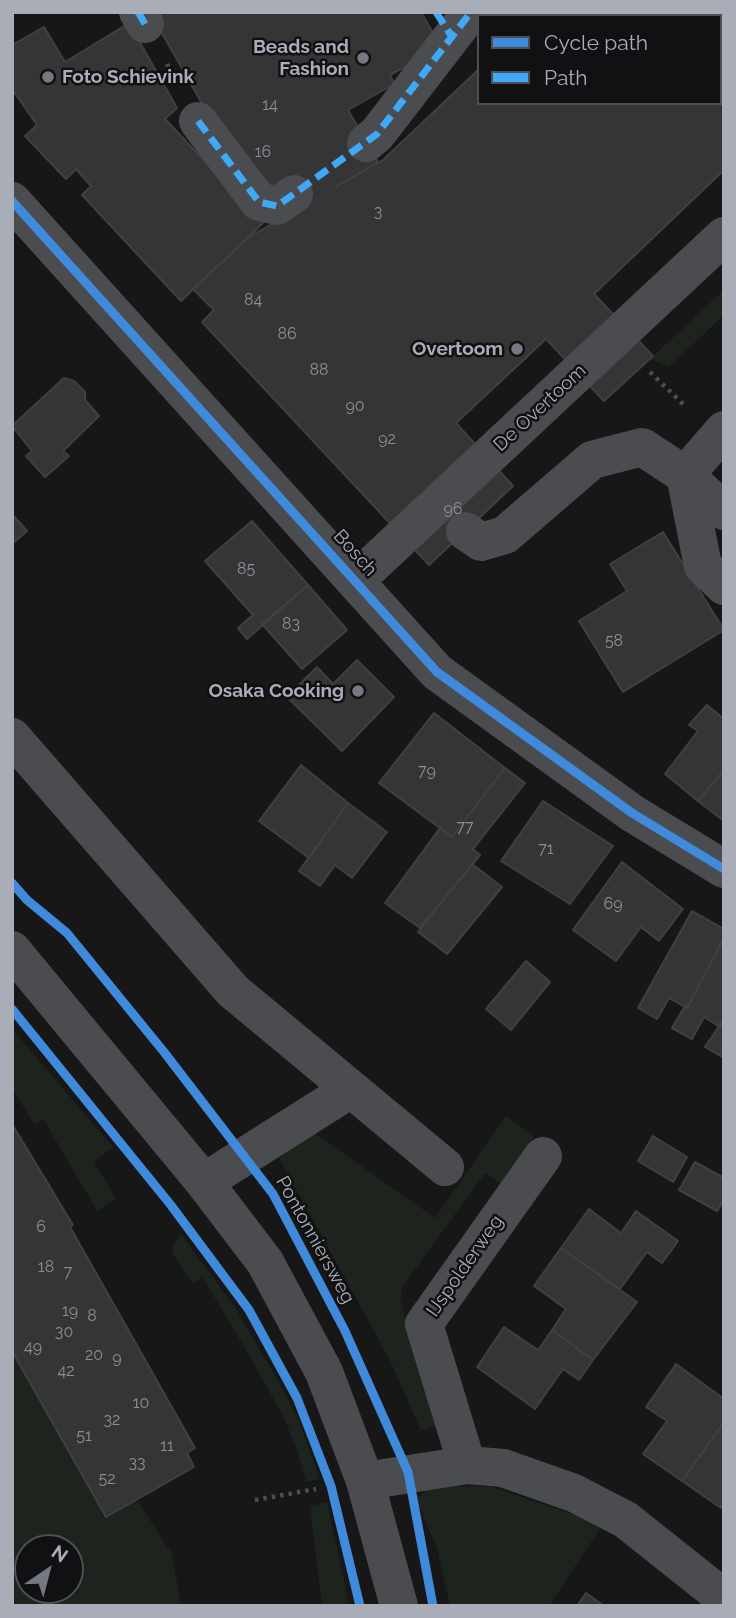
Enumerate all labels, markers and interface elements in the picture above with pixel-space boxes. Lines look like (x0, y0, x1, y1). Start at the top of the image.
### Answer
legend (477, 14, 722, 105)
text: Cycle path (544, 30, 648, 55)
place label: Beads and Fashion (253, 36, 349, 80)
marker: Beads and Fashion (355, 50, 371, 66)
text: Path (544, 65, 588, 90)
place label: Foto Schievink (62, 66, 194, 88)
marker: Foto Schievink (40, 69, 56, 85)
house number: 14 (262, 95, 278, 115)
house number: 16 (255, 142, 271, 162)
house number: 3 (374, 202, 382, 222)
house number: 84 (244, 290, 262, 310)
house number: 86 (277, 324, 297, 344)
place label: Overtoom (412, 338, 503, 360)
marker: Overtoom (509, 341, 525, 357)
house number: 88 (310, 360, 328, 380)
street label: De Overtoom (489, 360, 591, 456)
house number: 90 (345, 396, 365, 416)
house number: 92 (378, 429, 396, 449)
house number: 96 (443, 499, 463, 519)
street label: Bosch (328, 525, 382, 581)
house number: 85 (237, 559, 255, 579)
house number: 83 (282, 614, 300, 634)
house number: 58 (605, 631, 623, 651)
place label: Osaka Cooking (208, 680, 344, 702)
marker: Osaka Cooking (350, 683, 366, 699)
house number: 79 (418, 761, 436, 781)
house number: 77 (456, 817, 474, 837)
house number: 71 (538, 839, 554, 859)
house number: 69 (603, 894, 623, 914)
street label: Pontonniersweg (270, 1172, 360, 1308)
street label: IJspolderweg (422, 1211, 508, 1321)
house number: 6 (36, 1217, 46, 1237)
house number: 18 (38, 1257, 54, 1277)
house number: 7 (64, 1262, 72, 1282)
house number: 19 (62, 1301, 78, 1321)
house number: 8 (87, 1306, 97, 1326)
house number: 30 (55, 1322, 73, 1342)
house number: 49 (24, 1337, 42, 1357)
house number: 20 (85, 1345, 103, 1365)
house number: 9 (112, 1348, 122, 1368)
house number: 42 (57, 1361, 75, 1381)
house number: 10 (133, 1393, 149, 1413)
house number: 32 (104, 1410, 120, 1430)
house number: 51 (76, 1426, 92, 1446)
house number: 11 (160, 1436, 174, 1456)
house number: 33 (128, 1453, 146, 1473)
house number: 52 (98, 1469, 116, 1489)
north arrow (14, 1534, 84, 1604)
text: N (48, 1540, 72, 1567)

